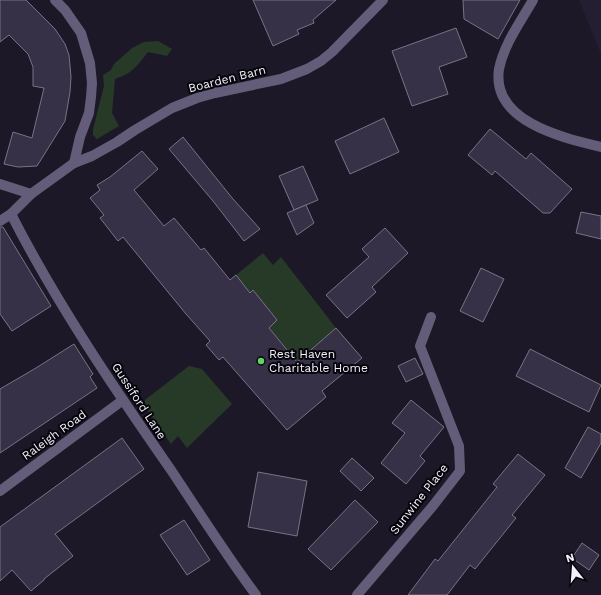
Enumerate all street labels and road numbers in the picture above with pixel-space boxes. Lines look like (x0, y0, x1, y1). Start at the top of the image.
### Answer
street label: Boarden Barn (187, 63, 267, 95)
street label: Gussiford Lane (109, 360, 169, 442)
street label: Raleigh Road (19, 407, 89, 463)
street label: Sunwine Place (387, 461, 451, 537)

